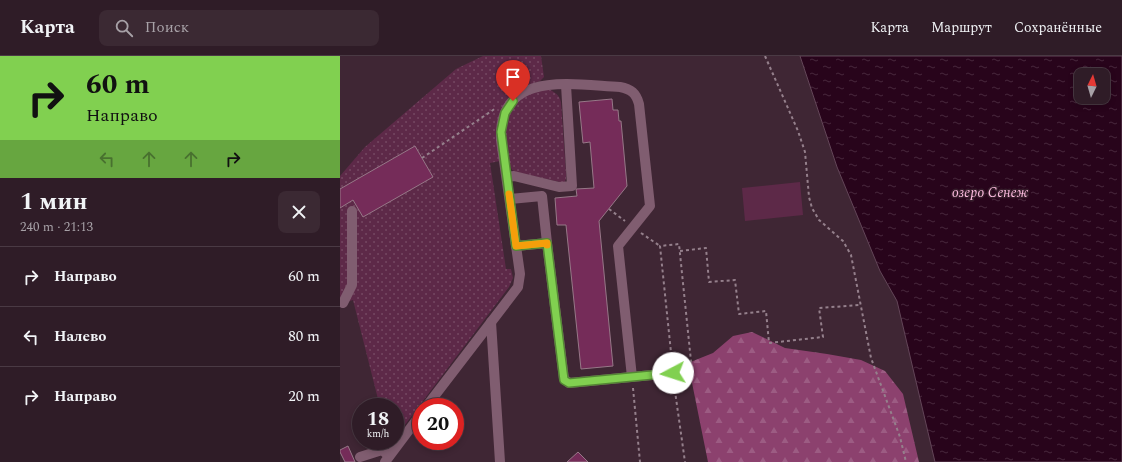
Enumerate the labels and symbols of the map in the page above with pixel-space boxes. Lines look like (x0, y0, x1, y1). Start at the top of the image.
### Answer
pin (496, 60, 530, 101)
north arrow (1074, 68, 1110, 104)
water label: озеро Сенеж (952, 182, 1029, 203)
position arrow (652, 352, 694, 394)
speed limit sign: 20 (412, 398, 464, 450)

